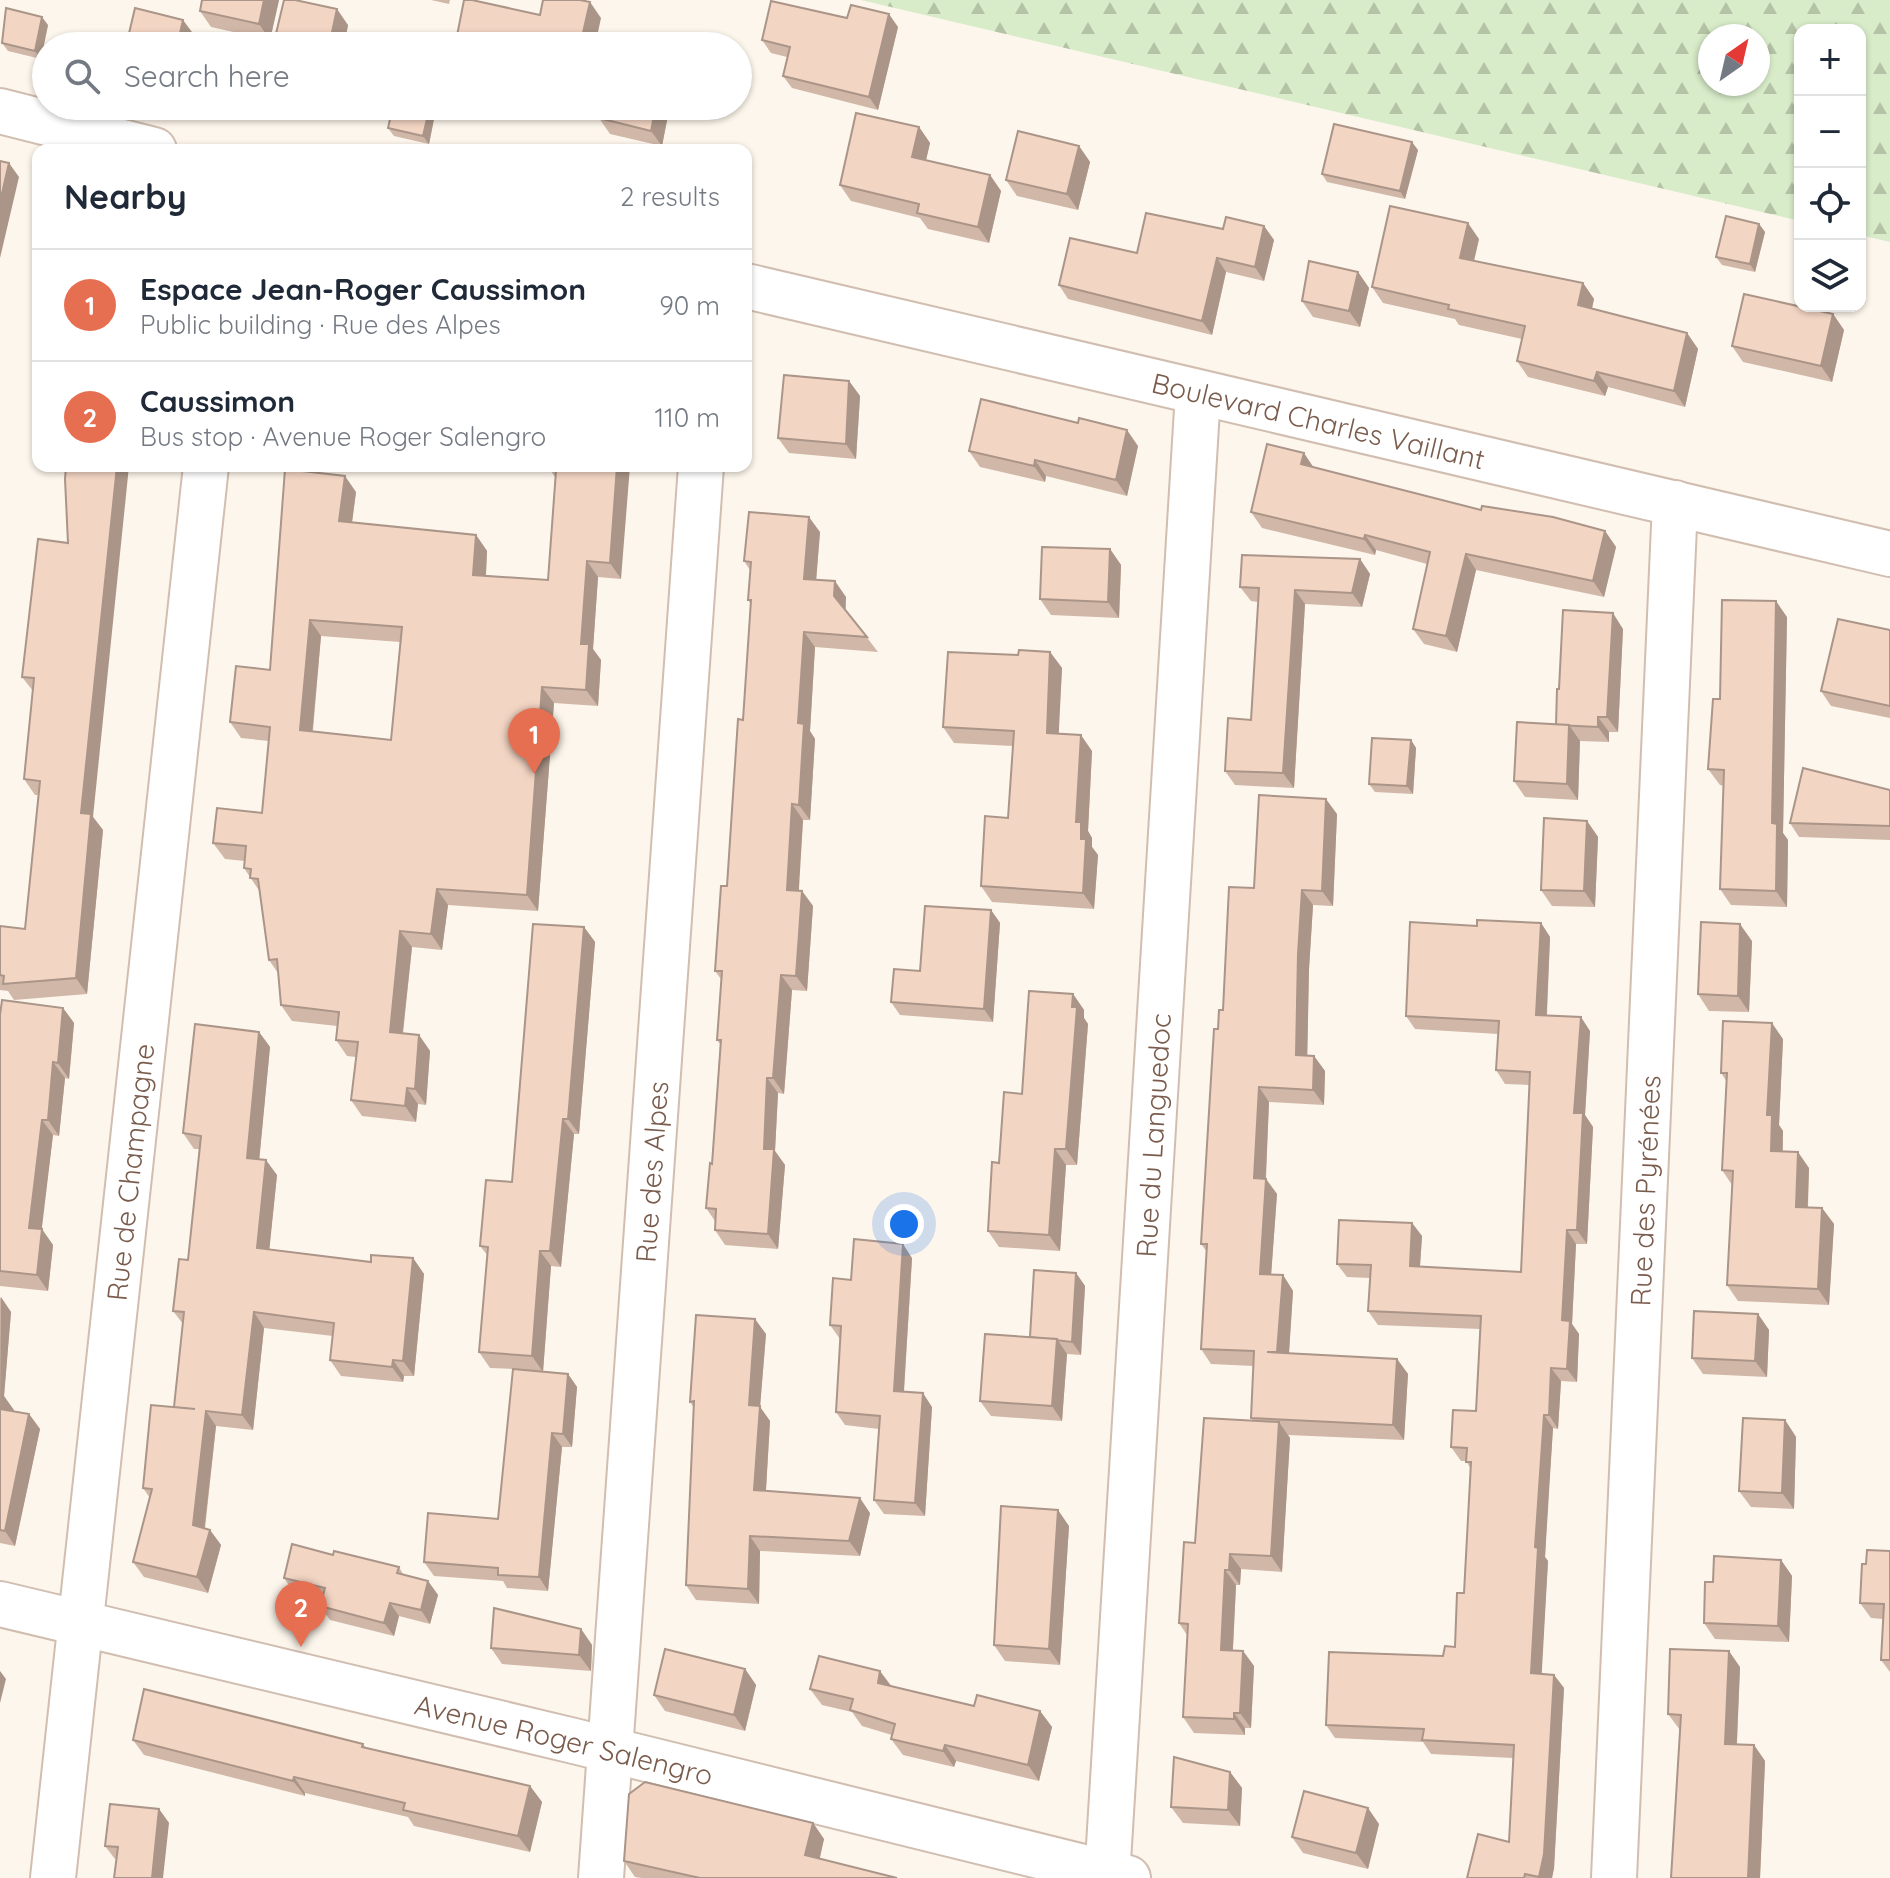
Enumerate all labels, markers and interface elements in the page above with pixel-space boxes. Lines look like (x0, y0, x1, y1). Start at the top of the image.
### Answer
north arrow (1698, 24, 1770, 96)
map controls (1794, 24, 1866, 312)
button: + (1794, 24, 1866, 96)
search box (32, 32, 752, 120)
icon: search (60, 54, 104, 98)
text: Search here (124, 57, 290, 95)
button: − (1794, 96, 1866, 168)
button: locate (1794, 168, 1866, 240)
text: Nearby (64, 175, 187, 218)
text: 2 results (620, 180, 720, 213)
button: layers (1794, 240, 1866, 312)
text: Espace Jean-Roger Caussimon (140, 270, 586, 308)
text: 1 (85, 289, 95, 322)
text: 90 m (659, 289, 720, 322)
text: Public building · Rue des Alpes (140, 308, 501, 341)
street label: Boulevard Charles Vaillant (1149, 364, 1488, 476)
text: Caussimon (140, 382, 295, 420)
text: 2 (83, 401, 97, 434)
text: 110 m (654, 401, 720, 434)
text: Bus stop · Avenue Roger Salengro (140, 420, 546, 453)
pin: 1 (508, 708, 560, 774)
street label: Rue du Languedoc (1128, 1012, 1177, 1258)
street label: Rue de Champagne (98, 1042, 161, 1303)
street label: Rue des Pyrénées (1622, 1074, 1667, 1307)
street label: Rue des Alpes (627, 1080, 675, 1264)
your location (884, 1204, 924, 1244)
pin: 2 (275, 1581, 327, 1647)
street label: Avenue Roger Salengro (411, 1686, 717, 1792)

